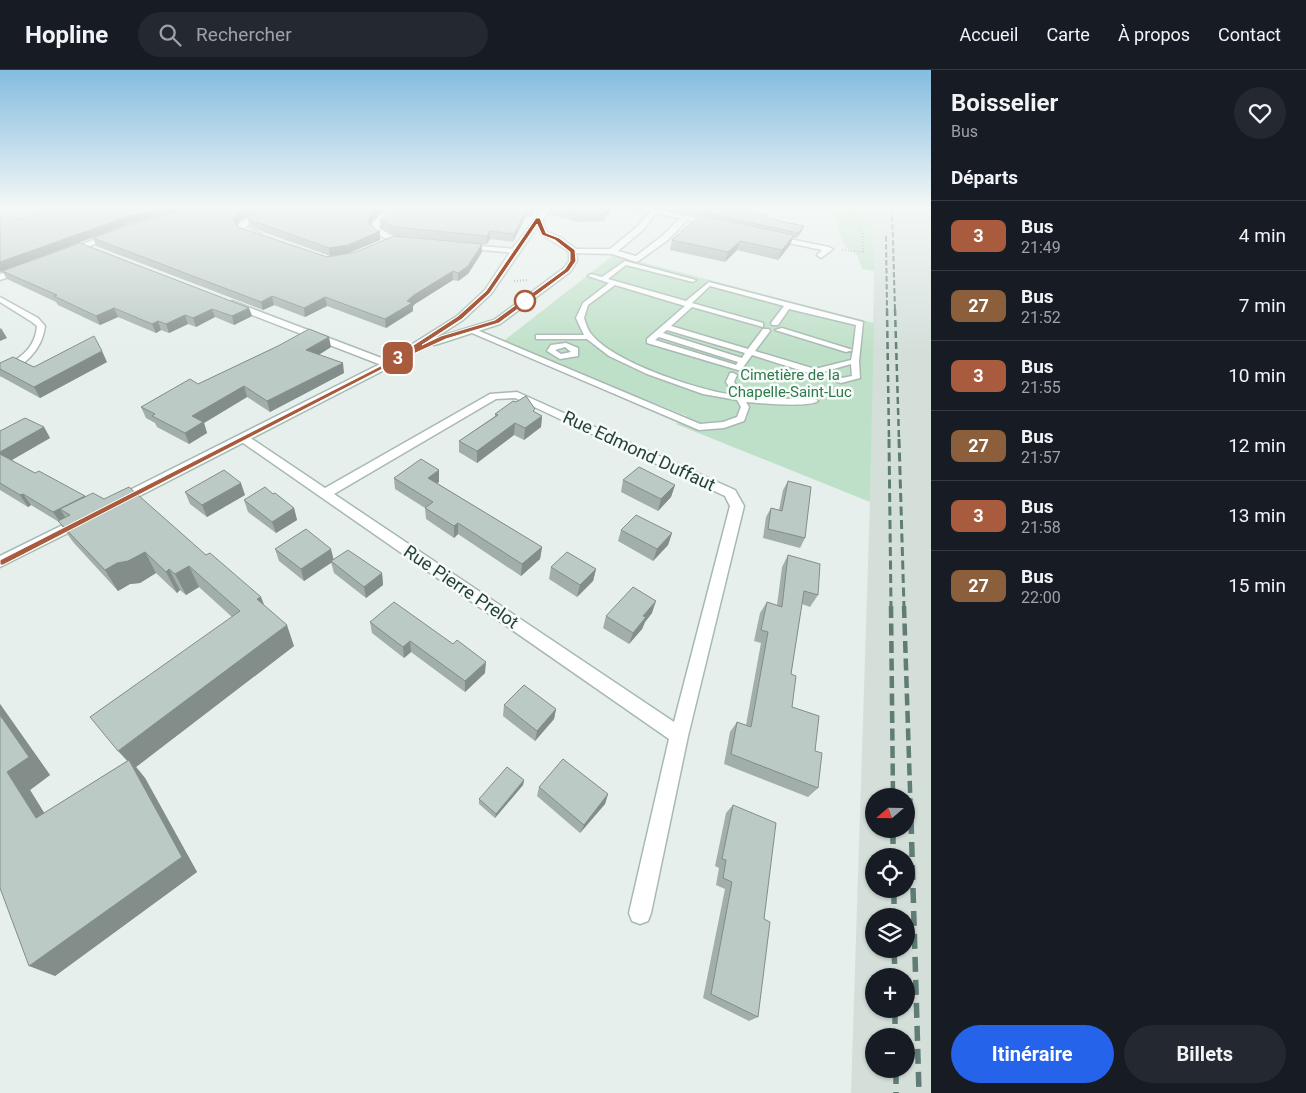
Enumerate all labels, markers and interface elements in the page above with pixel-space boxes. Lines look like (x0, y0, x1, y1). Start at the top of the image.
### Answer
search box (138, 12, 488, 57)
text: Hopline (25, 21, 108, 49)
icon: search (156, 21, 184, 49)
text: Rechercher (196, 23, 292, 46)
text: Accueil (960, 24, 1018, 45)
text: Carte (1046, 24, 1090, 45)
text: À propos (1118, 24, 1190, 45)
text: Contact (1218, 24, 1281, 45)
button: heart (1234, 87, 1286, 139)
text: Boisselier (951, 89, 1058, 117)
text: Bus (951, 122, 978, 141)
text: Départs (951, 166, 1018, 189)
text: Bus (1021, 215, 1054, 238)
text: 4 min (1239, 224, 1286, 247)
text: 3 (973, 225, 984, 246)
text: 21:49 (1021, 238, 1061, 257)
text: Bus (1021, 285, 1054, 308)
unlabelled marker (514, 290, 536, 312)
text: 7 min (1239, 294, 1286, 317)
text: 27 (968, 295, 989, 316)
text: 21:52 (1021, 308, 1061, 327)
line badge: 3 (382, 342, 414, 374)
text: 3 (393, 347, 403, 368)
text: Bus (1021, 355, 1054, 378)
text: 10 min (1228, 364, 1286, 387)
text: 3 (973, 365, 984, 386)
park label: Cimetière de la Chapelle-Saint-Luc (728, 366, 852, 401)
text: 21:55 (1021, 378, 1061, 397)
street label: Rue Edmond Duffaut (560, 406, 719, 495)
text: Bus (1021, 425, 1054, 448)
text: 12 min (1228, 434, 1286, 457)
text: 27 (968, 435, 989, 456)
text: 21:57 (1021, 448, 1061, 467)
text: Bus (1021, 495, 1054, 518)
text: 13 min (1228, 504, 1286, 527)
text: 3 (973, 505, 984, 526)
text: 21:58 (1021, 518, 1061, 537)
street label: Rue Pierre Prelot (400, 540, 523, 633)
text: Bus (1021, 565, 1054, 588)
text: 15 min (1228, 574, 1286, 597)
text: 27 (968, 575, 989, 596)
text: 22:00 (1021, 588, 1061, 607)
north arrow (865, 788, 915, 838)
map controls (865, 788, 915, 1078)
button: locate (865, 848, 915, 898)
button: layers (865, 908, 915, 958)
button: + (865, 968, 915, 1018)
button: Itinéraire (951, 1025, 1114, 1083)
button: Billets (1124, 1025, 1286, 1083)
button: − (865, 1028, 915, 1078)

